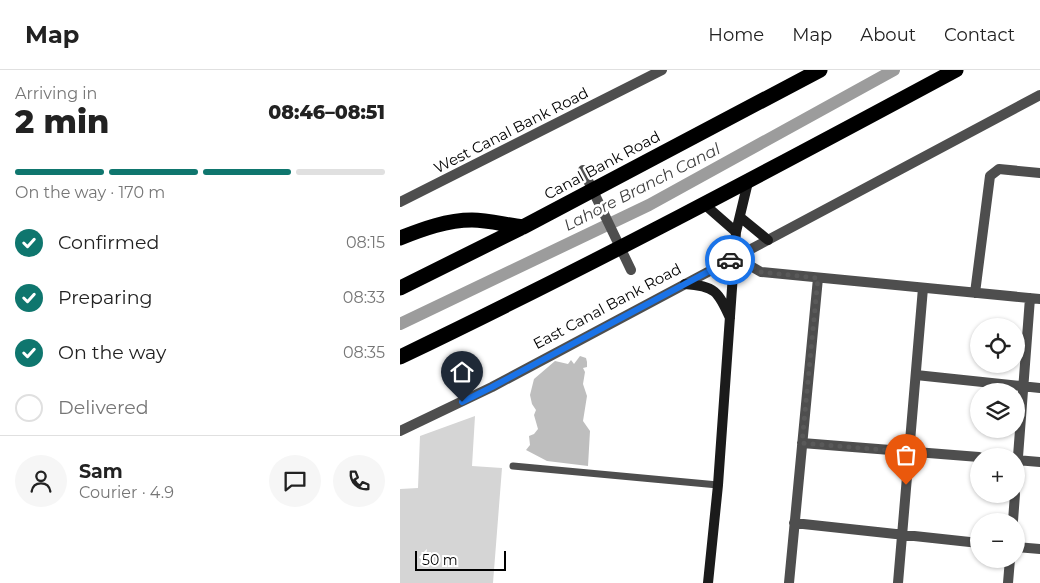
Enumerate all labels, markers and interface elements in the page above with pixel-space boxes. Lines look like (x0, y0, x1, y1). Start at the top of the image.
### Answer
text: Map (25, 20, 79, 49)
text: Home (708, 24, 764, 46)
text: Map (792, 24, 832, 46)
text: About (860, 24, 916, 46)
text: Contact (944, 24, 1015, 46)
street label: West Canal Bank Road (431, 83, 591, 177)
text: Arriving in (15, 84, 97, 103)
text: 08:46–08:51 (268, 101, 385, 124)
text: 2 min (15, 102, 109, 141)
street label: Canal Bank Road (541, 126, 663, 204)
water label: Lahore Branch Canal (561, 139, 724, 235)
text: On the way · 170 m (15, 183, 165, 202)
icon: check (15, 229, 43, 257)
text: Confirmed (58, 231, 159, 254)
text: 08:15 (346, 233, 385, 252)
courier (705, 235, 755, 285)
icon: car (716, 246, 744, 274)
street label: East Canal Bank Road (530, 259, 684, 353)
icon: check (15, 284, 43, 312)
text: Preparing (58, 286, 153, 309)
text: 08:33 (343, 288, 385, 307)
map controls (970, 318, 1025, 568)
button: locate (970, 318, 1025, 373)
icon: check (15, 339, 43, 367)
text: On the way (58, 341, 166, 364)
text: 08:35 (343, 343, 385, 362)
pin (441, 351, 483, 402)
icon: home (448, 358, 476, 386)
button: layers (970, 383, 1025, 438)
text: Delivered (58, 396, 149, 419)
pin (885, 434, 927, 485)
icon: bag (892, 441, 920, 469)
button: + (970, 448, 1025, 503)
button: person (15, 455, 67, 507)
button: chat (269, 455, 321, 507)
button: phone (333, 455, 385, 507)
text: Sam (79, 460, 123, 483)
text: Courier · 4.9 (79, 483, 174, 502)
button: − (970, 513, 1025, 568)
scale bar (415, 548, 506, 571)
text: 50 m (422, 551, 458, 569)

